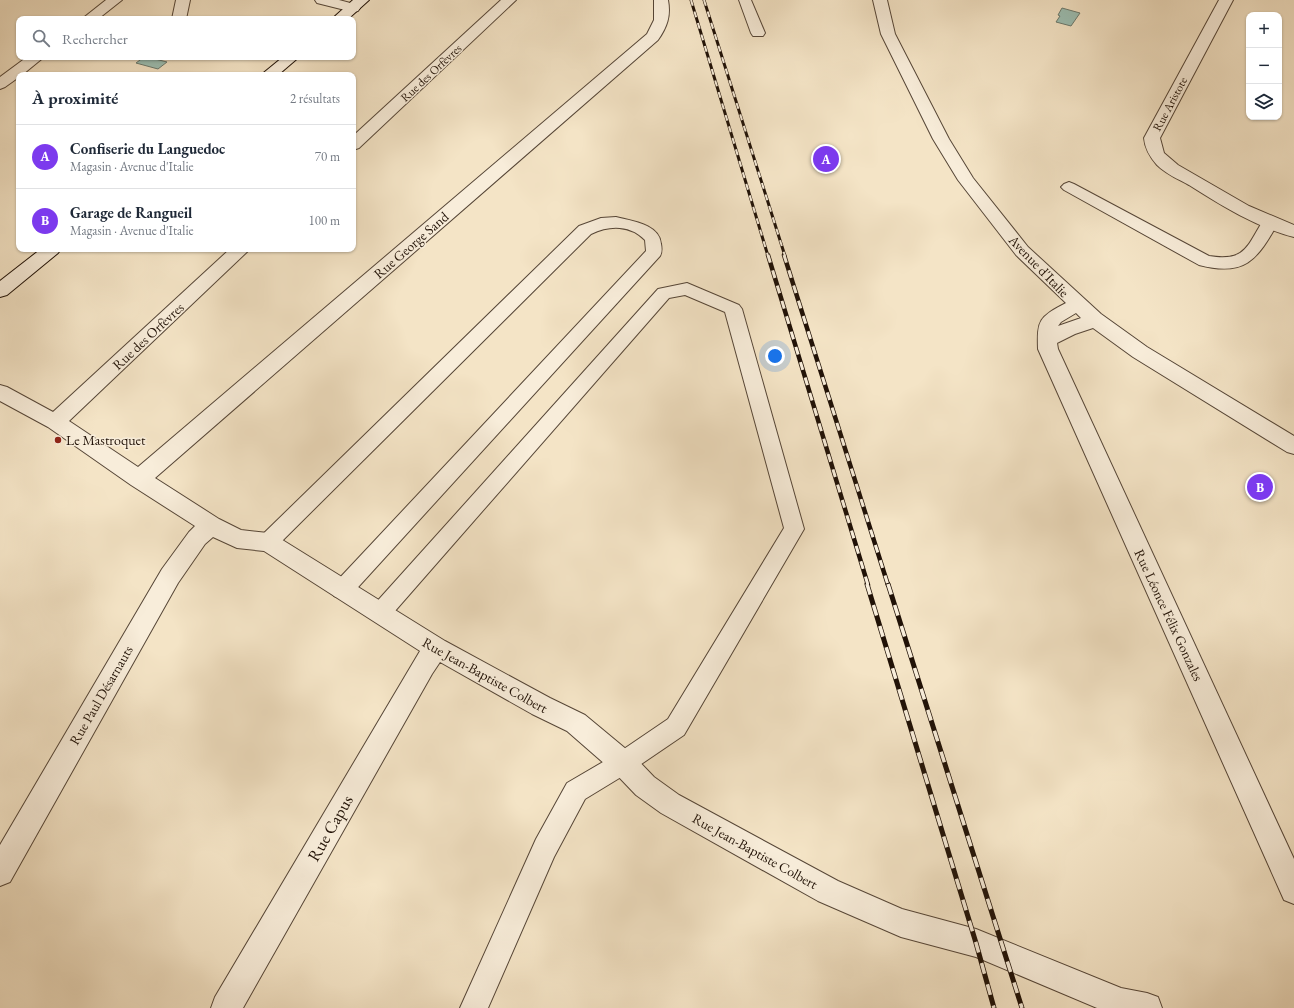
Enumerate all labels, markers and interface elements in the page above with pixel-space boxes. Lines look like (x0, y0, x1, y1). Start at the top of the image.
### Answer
map controls (1246, 12, 1282, 120)
button: + (1246, 12, 1282, 48)
search box (16, 16, 356, 60)
icon: search (30, 27, 52, 49)
text: Rechercher (62, 29, 128, 48)
street label: Rue des Orfèvres (397, 40, 465, 106)
button: − (1246, 48, 1282, 84)
street label: Rue Aristote (1149, 74, 1191, 134)
button: layers (1246, 84, 1282, 120)
text: À proximité (32, 87, 118, 109)
text: 2 résultats (290, 90, 340, 107)
text: Confiserie du Languedoc (70, 139, 225, 158)
pin: A (813, 144, 839, 174)
text: A (40, 148, 50, 165)
text: 70 m (315, 148, 340, 165)
text: Magasin · Avenue d'Italie (70, 158, 194, 175)
text: Garage de Rangueil (70, 203, 192, 222)
street label: Rue George Sand (370, 207, 453, 283)
text: B (41, 212, 49, 229)
text: 100 m (309, 212, 340, 229)
text: Magasin · Avenue d'Italie (70, 222, 194, 239)
street label: Avenue d'Italie (1004, 230, 1074, 301)
street label: Rue des Orfèvres (109, 298, 188, 374)
your location (765, 346, 785, 366)
place label: Le Mastroquet (66, 431, 146, 449)
marker: Le Mastroquet (53, 435, 63, 445)
pin: B (1247, 472, 1273, 502)
street label: Rue Léonce Félix Gonzales (1130, 546, 1208, 684)
street label: Rue Jean-Baptiste Colbert (419, 633, 551, 717)
street label: Rue Paul Désarnauts (65, 642, 137, 748)
street label: Rue Capus (302, 791, 358, 865)
street label: Rue Jean-Baptiste Colbert (689, 809, 821, 893)

